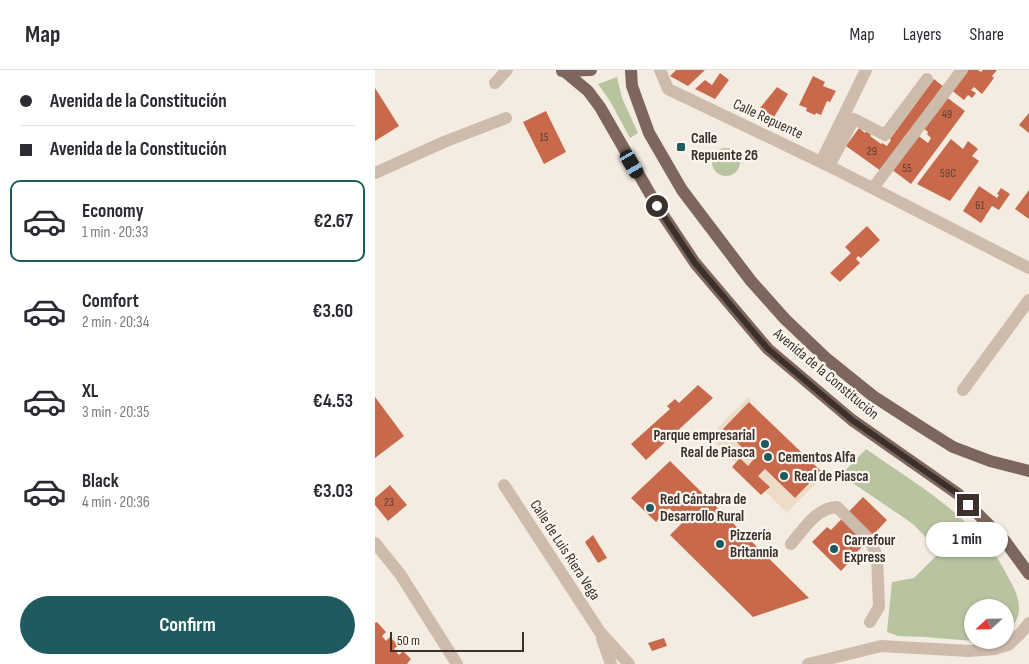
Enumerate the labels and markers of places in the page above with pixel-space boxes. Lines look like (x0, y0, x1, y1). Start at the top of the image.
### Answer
place label: Calle Repuente 26 (691, 129, 758, 165)
marker: Calle Repuente 26 (675, 141, 687, 153)
place label: Parque empresarial Real de Piasca (653, 426, 755, 462)
marker: Parque empresarial Real de Piasca (759, 438, 771, 450)
place label: Cementos Alfa (778, 448, 856, 467)
marker: Cementos Alfa (762, 451, 774, 463)
place label: Real de Piasca (794, 467, 868, 486)
marker: Real de Piasca (778, 470, 790, 482)
place label: Red Cántabra de Desarrollo Rural (660, 490, 746, 526)
marker: Red Cántabra de Desarrollo Rural (644, 502, 656, 514)
place label: Pizzería Britannia (730, 526, 778, 562)
place label: Carrefour Express (844, 531, 896, 567)
marker: Pizzería Britannia (714, 538, 726, 550)
marker: Carrefour Express (828, 543, 840, 555)

